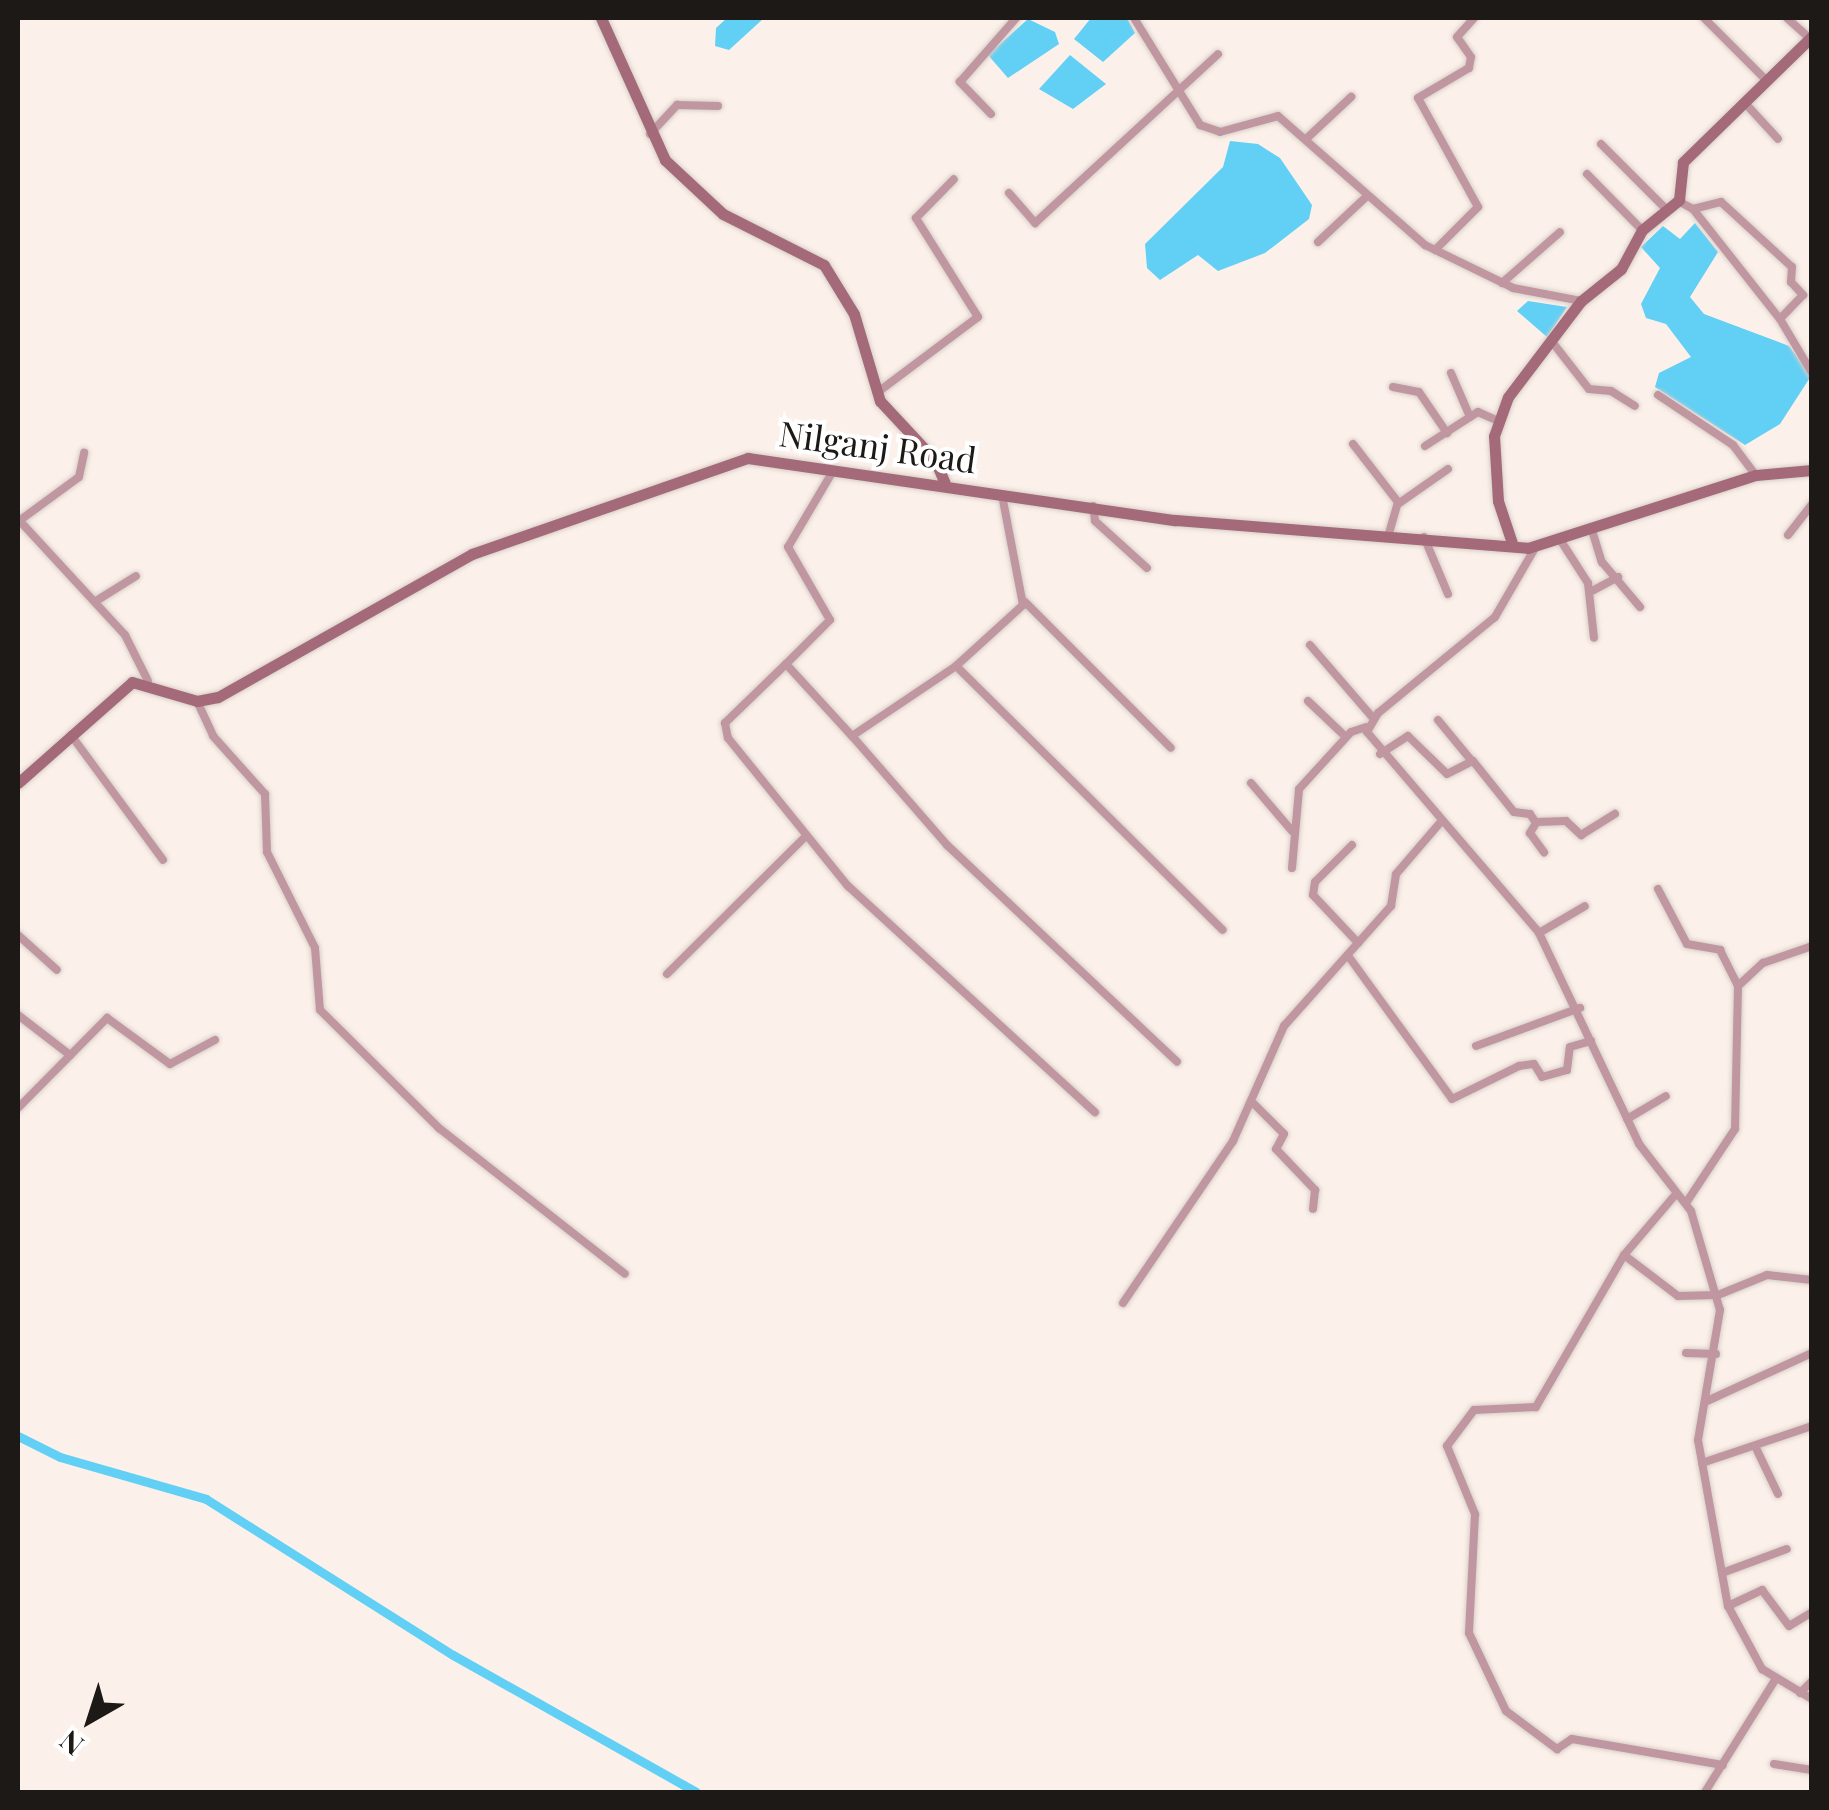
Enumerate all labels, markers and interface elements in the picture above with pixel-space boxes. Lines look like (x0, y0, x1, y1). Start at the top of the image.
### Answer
street label: Nilganj Road (777, 411, 979, 481)
north arrow (40, 1670, 140, 1770)
text: N (51, 1723, 90, 1764)

